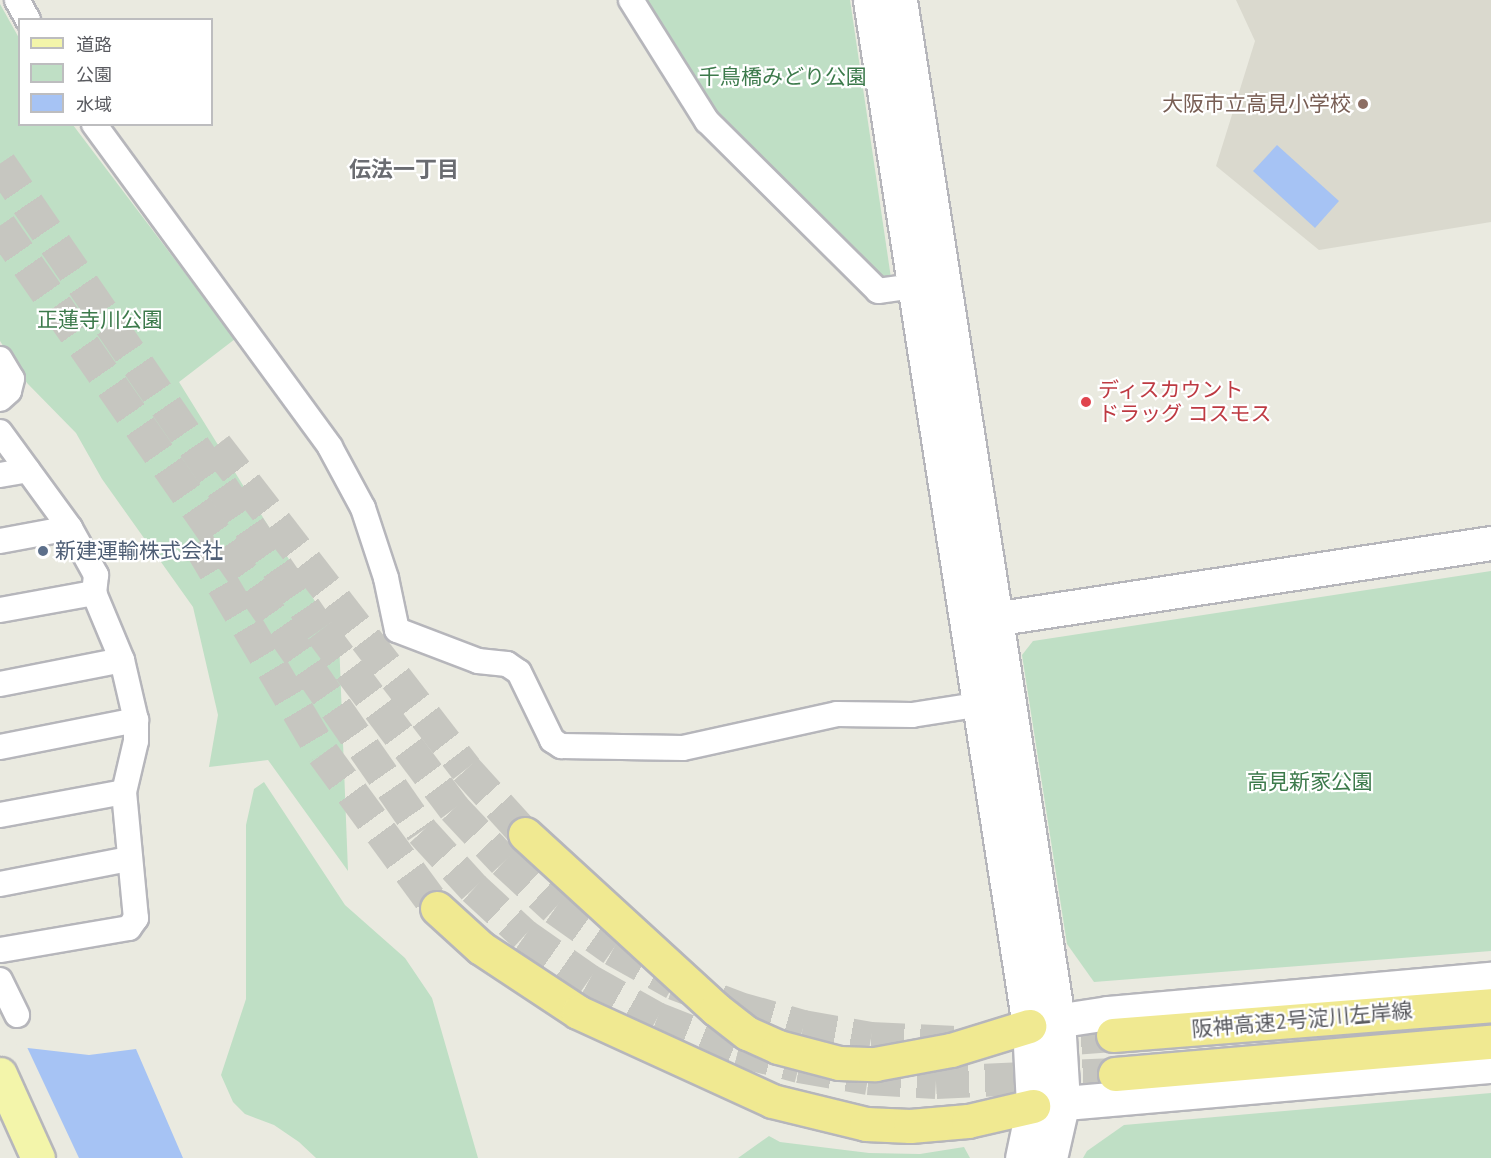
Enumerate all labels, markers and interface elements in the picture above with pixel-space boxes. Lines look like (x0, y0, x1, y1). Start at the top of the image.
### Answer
legend (18, 18, 213, 126)
text: 道路 (76, 33, 112, 56)
text: 公園 (76, 63, 112, 86)
park label: 千鳥橋みどり公園 (699, 64, 867, 90)
place label: 大阪市立高見小学校 (1162, 91, 1351, 117)
text: 水域 (76, 93, 112, 116)
marker: 大阪市立高見小学校 (1356, 97, 1370, 111)
district label: 伝法一丁目 (349, 157, 459, 183)
park label: 正蓮寺川公園 (37, 307, 163, 333)
place label: ディスカウント ドラッグ コスモス (1098, 377, 1272, 427)
marker: ディスカウント ドラッグ コスモス (1079, 395, 1093, 409)
place label: 新建運輸株式会社 (55, 538, 223, 564)
marker: 新建運輸株式会社 (36, 544, 50, 558)
park label: 高見新家公園 (1247, 769, 1373, 795)
street label: 阪神高速2号淀川左岸線 (1191, 998, 1413, 1042)

